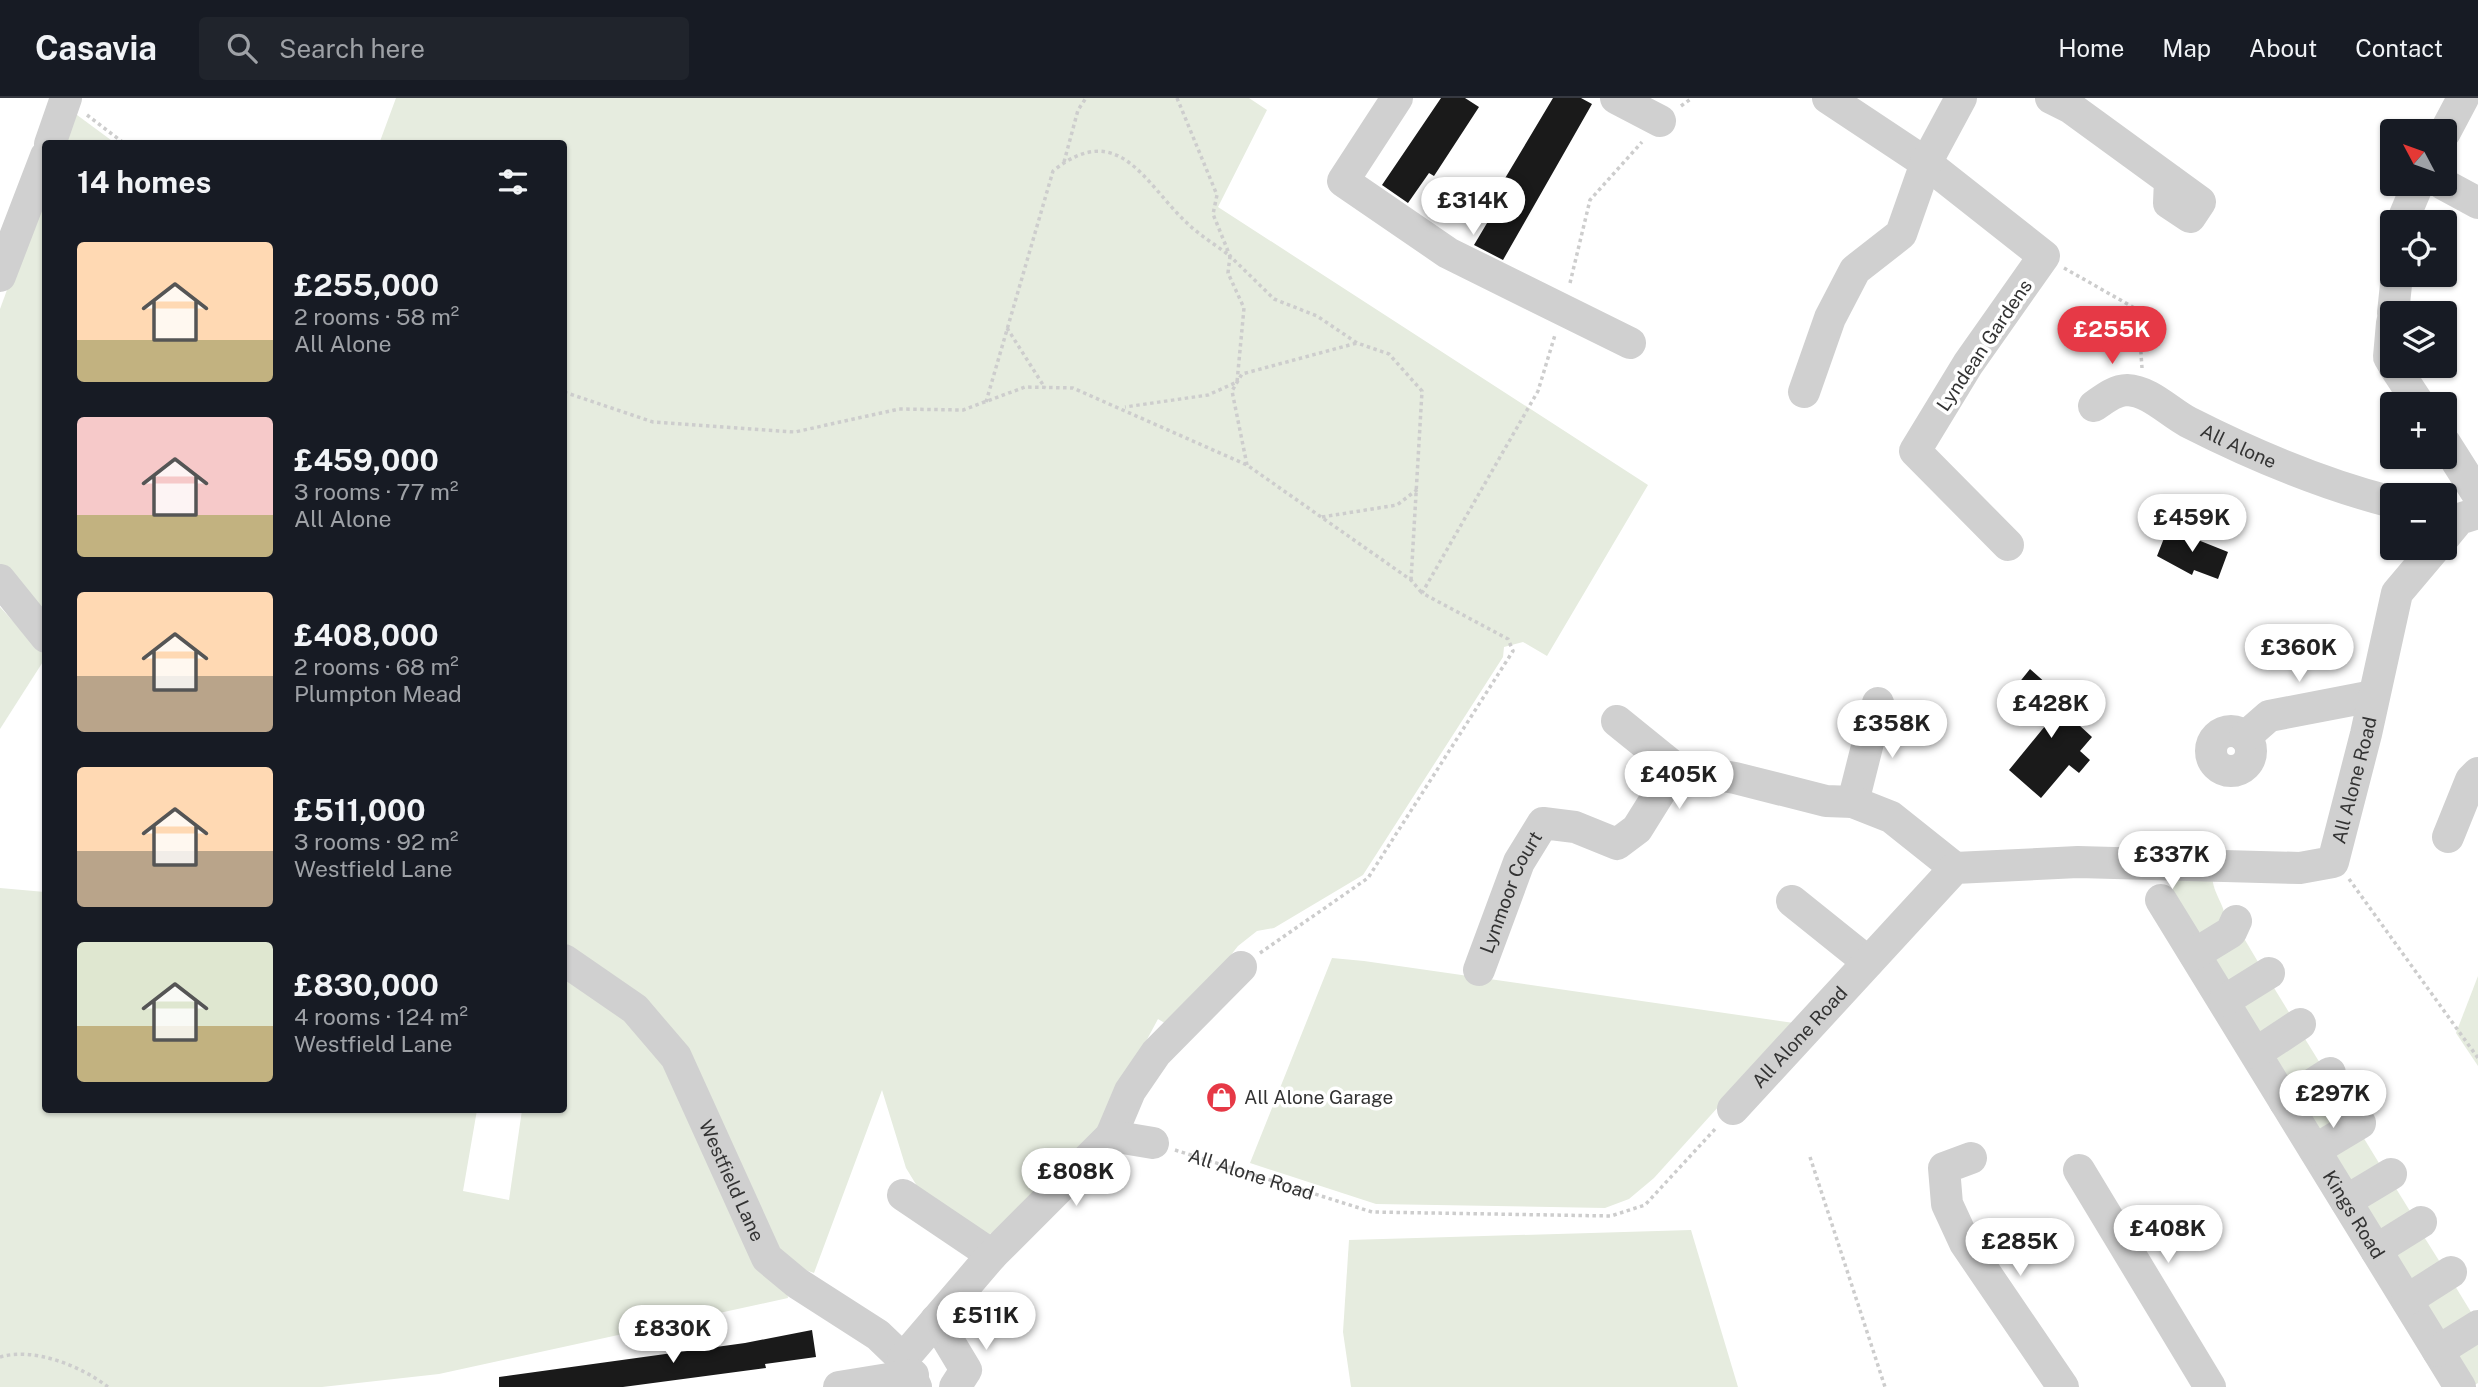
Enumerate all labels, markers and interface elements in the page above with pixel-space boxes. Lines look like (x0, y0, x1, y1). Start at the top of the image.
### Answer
search box (199, 17, 689, 80)
text: Casavia (35, 29, 157, 67)
icon: search (223, 29, 261, 67)
text: Search here (279, 33, 425, 64)
text: Home (2058, 34, 2124, 62)
text: Map (2162, 34, 2211, 62)
text: About (2249, 34, 2317, 62)
text: Contact (2355, 34, 2443, 62)
north arrow (2380, 119, 2457, 196)
map controls (2380, 119, 2457, 560)
icon: filters (494, 163, 532, 201)
text: 14 homes (77, 164, 211, 200)
pin: £314K (1424, 178, 1522, 237)
text: £314K (1437, 186, 1509, 213)
button: locate (2380, 210, 2457, 287)
text: £255,000 (294, 267, 439, 303)
icon: home (133, 270, 217, 354)
street label: Lyndean Gardens (1932, 275, 2036, 415)
button: layers (2380, 301, 2457, 378)
text: 2 rooms · 58 m² (294, 303, 459, 330)
pin: £255K (2063, 306, 2161, 366)
text: £255K (2073, 315, 2151, 342)
text: All Alone (294, 330, 392, 357)
button: + (2380, 392, 2457, 469)
street label: All Alone (2197, 419, 2280, 473)
text: £459,000 (294, 442, 439, 478)
icon: home (133, 445, 217, 529)
text: 3 rooms · 77 m² (294, 478, 458, 505)
button: − (2380, 483, 2457, 560)
pin: £459K (2143, 494, 2241, 554)
text: £459K (2154, 503, 2230, 530)
text: All Alone (294, 505, 392, 532)
text: £408,000 (294, 617, 439, 653)
icon: home (133, 620, 217, 704)
pin: £360K (2250, 624, 2348, 684)
text: £360K (2261, 633, 2337, 660)
text: 2 rooms · 68 m² (294, 653, 459, 680)
text: Plumpton Mead (294, 680, 462, 707)
pin: £428K (2002, 680, 2100, 740)
text: £428K (2013, 689, 2089, 716)
pin: £358K (1843, 700, 1941, 760)
text: £358K (1853, 709, 1931, 736)
street label: All Alone Road (2327, 715, 2380, 846)
pin: £405K (1630, 752, 1728, 811)
text: £405K (1641, 760, 1717, 787)
text: £511,000 (294, 792, 426, 828)
icon: home (133, 795, 217, 879)
street label: Lynmoor Court (1475, 827, 1546, 956)
text: 3 rooms · 92 m² (294, 828, 459, 855)
pin: £337K (2123, 832, 2221, 891)
text: £337K (2134, 840, 2210, 867)
text: Westfield Lane (294, 855, 452, 882)
text: £830,000 (294, 967, 439, 1003)
icon: home (133, 970, 217, 1054)
street label: All Alone Road (1747, 982, 1852, 1092)
text: 4 rooms · 124 m² (294, 1003, 468, 1030)
text: Westfield Lane (294, 1030, 452, 1057)
pin: £297K (2284, 1070, 2382, 1130)
text: £297K (2295, 1079, 2371, 1106)
shop icon: All Alone Garage (1204, 1080, 1238, 1114)
place label: All Alone Garage (1244, 1086, 1393, 1108)
street label: Westfield Lane (695, 1116, 769, 1245)
street label: All Alone Road (1186, 1144, 1317, 1204)
pin: £808K (1027, 1148, 1125, 1208)
text: £808K (1038, 1157, 1114, 1184)
street label: Kings Road (2319, 1166, 2389, 1263)
pin: £408K (2119, 1206, 2217, 1265)
text: £408K (2130, 1214, 2206, 1241)
pin: £285K (1971, 1218, 2069, 1278)
text: £285K (1982, 1227, 2058, 1254)
pin: £511K (937, 1292, 1035, 1352)
text: £511K (953, 1301, 1019, 1328)
pin: £830K (624, 1306, 722, 1365)
text: £830K (635, 1314, 711, 1341)

